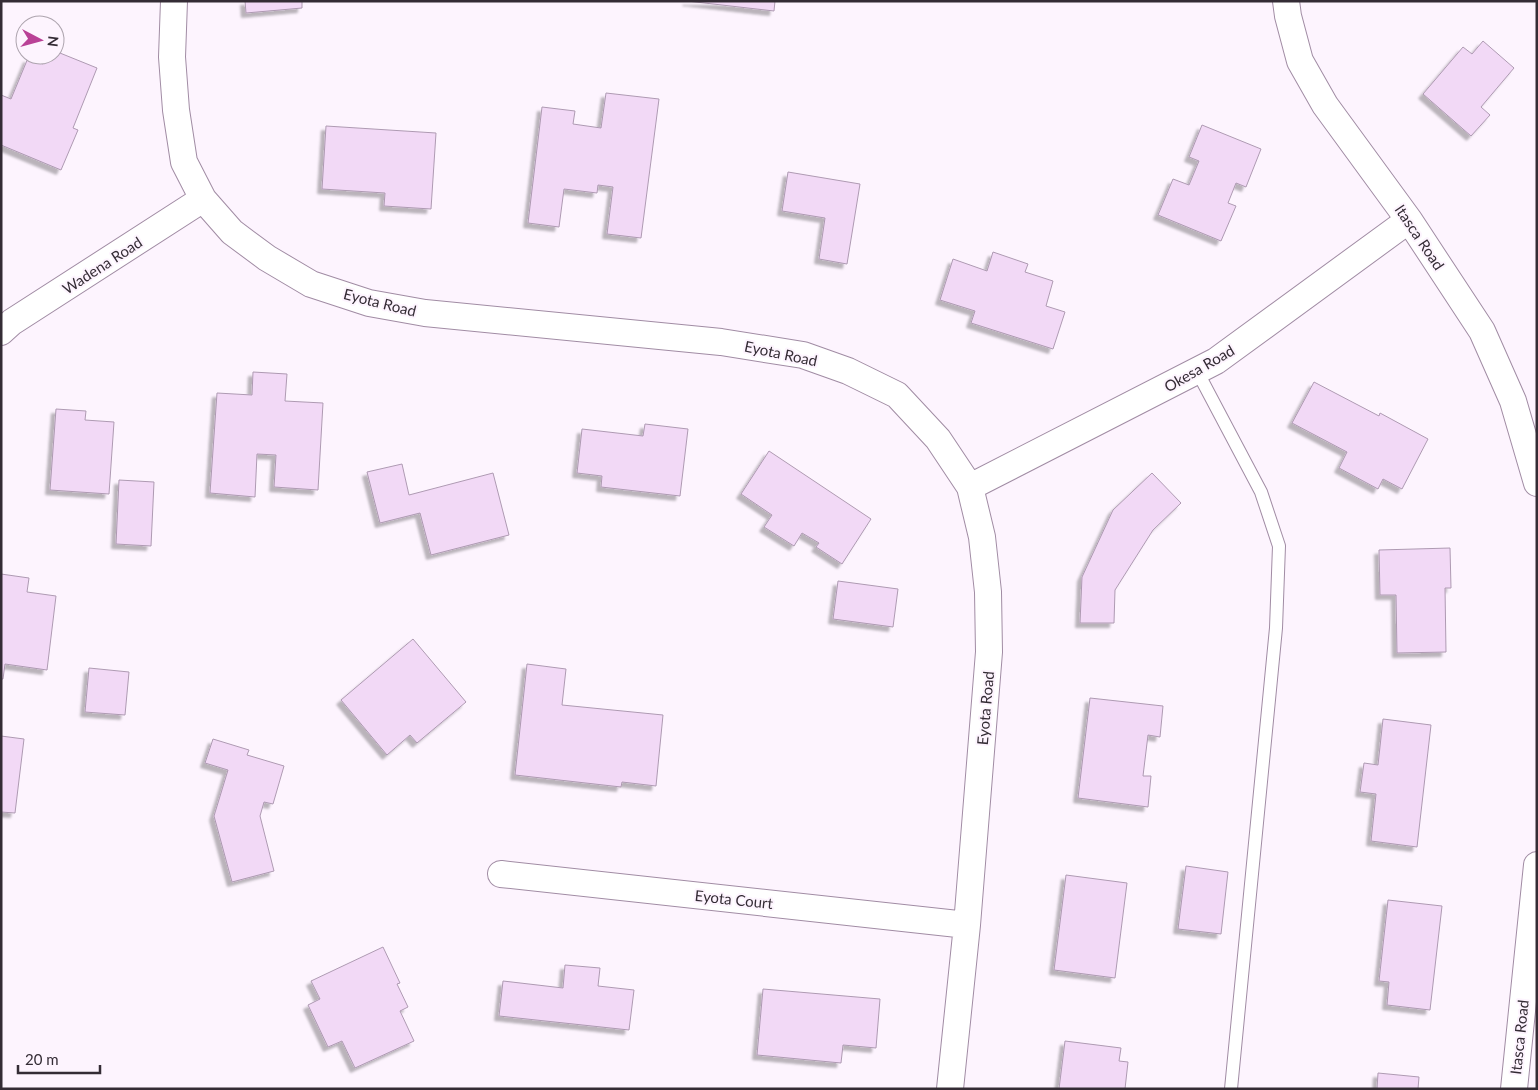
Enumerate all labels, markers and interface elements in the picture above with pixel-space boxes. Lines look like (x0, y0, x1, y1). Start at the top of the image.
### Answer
north arrow (15, 15, 65, 65)
text: N (44, 35, 62, 48)
street label: Itasca Road (1392, 201, 1448, 273)
street label: Wadena Road (59, 233, 145, 297)
street label: Eyota Road (342, 284, 418, 320)
street label: Eyota Road (743, 336, 819, 370)
street label: Okesa Road (1161, 341, 1237, 395)
street label: Eyota Road (973, 670, 997, 746)
street label: Eyota Court (694, 886, 775, 912)
street label: Itasca Road (1506, 999, 1532, 1075)
scale bar (18, 1042, 100, 1074)
text: 20 m (25, 1050, 59, 1068)

